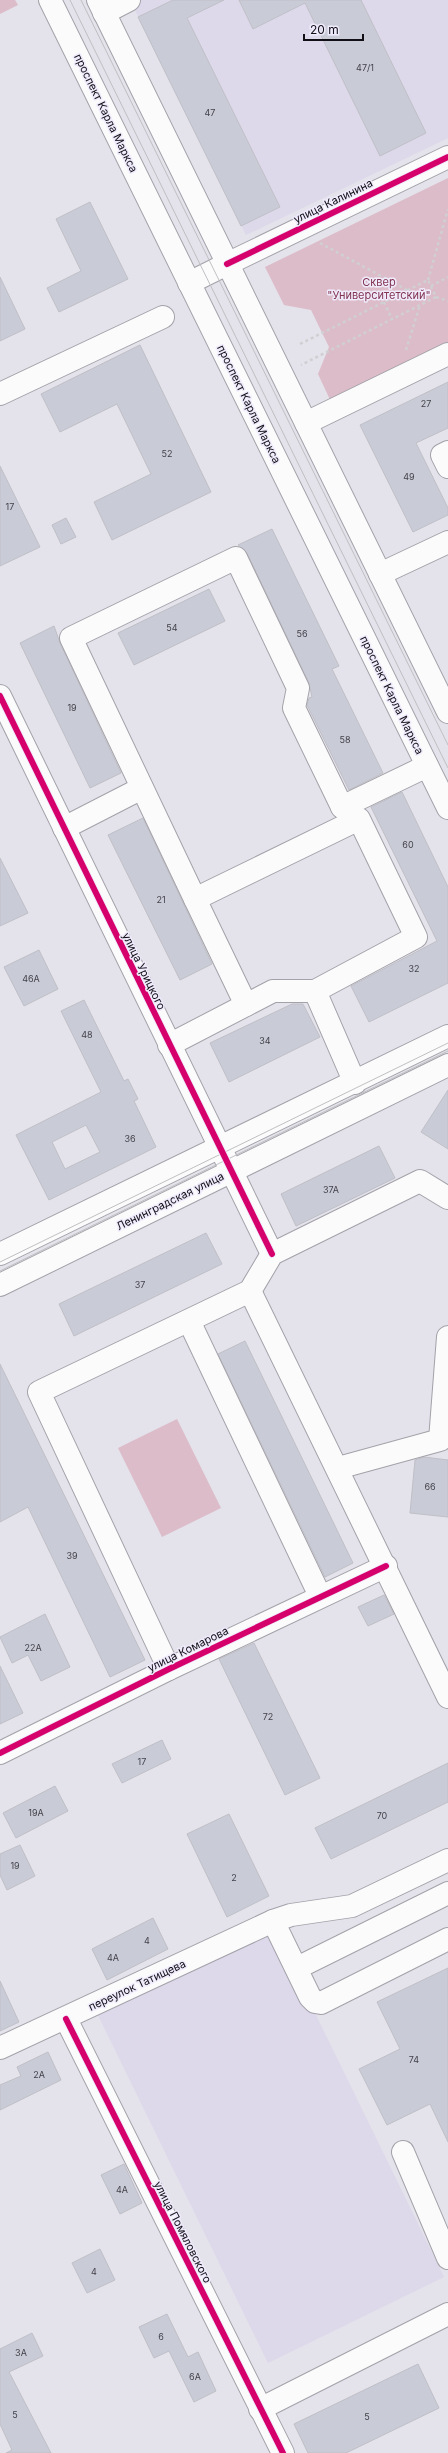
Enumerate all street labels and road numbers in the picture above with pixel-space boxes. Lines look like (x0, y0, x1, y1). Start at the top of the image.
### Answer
street label: проспект Карла Маркса (71, 51, 141, 175)
street label: улица Калинина (291, 176, 375, 226)
street label: проспект Карла Маркса (214, 342, 284, 466)
street label: проспект Карла Маркса (357, 633, 427, 757)
street label: улица Урицкого (119, 930, 169, 1012)
street label: Ленинградская улица (114, 1169, 226, 1233)
street label: улица Комарова (145, 1623, 231, 1675)
street label: переулок Татищева (86, 1956, 188, 2014)
street label: улица Помяловского (151, 2179, 215, 2286)

